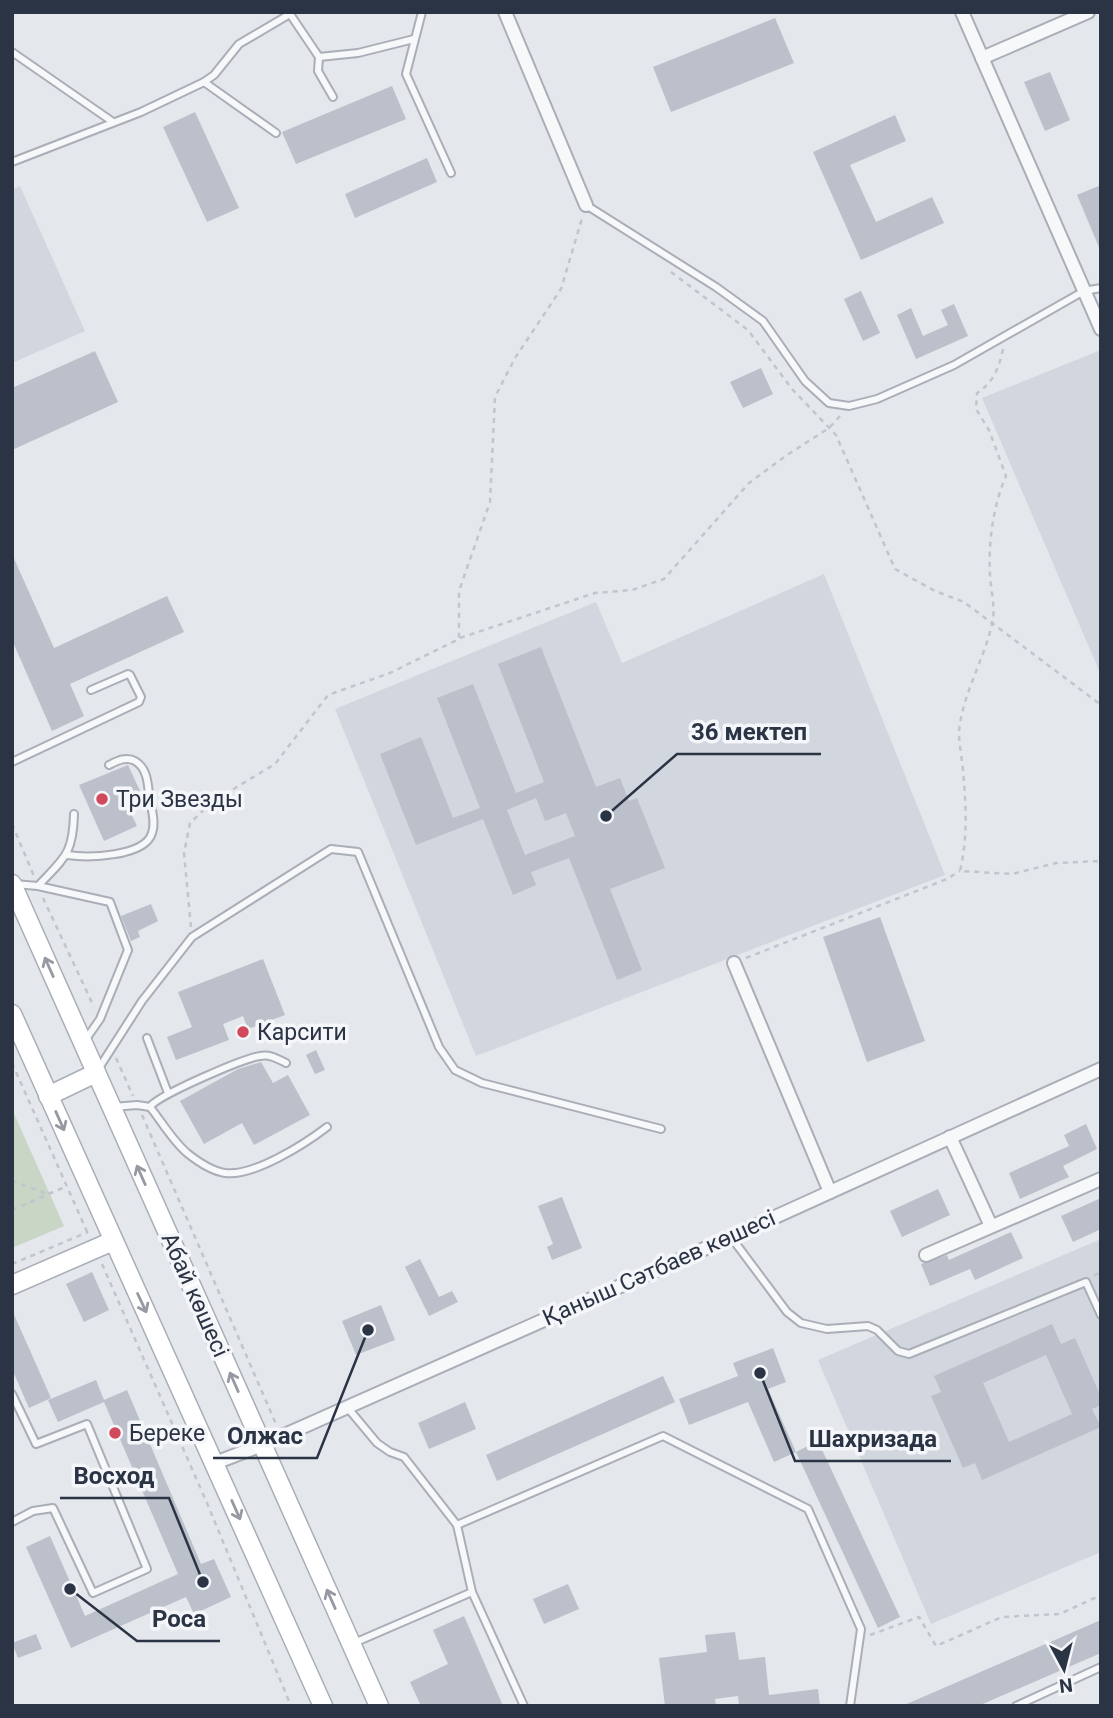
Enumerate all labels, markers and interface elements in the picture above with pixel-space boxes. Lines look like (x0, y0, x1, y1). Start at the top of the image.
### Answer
callout: 36 мектеп (677, 709, 821, 754)
text: 36 мектеп (691, 718, 807, 746)
place label: Три Звезды (116, 786, 243, 813)
marker: Три Звезды (94, 791, 110, 807)
one-way arrow (42, 956, 55, 978)
place label: Карсити (257, 1019, 347, 1046)
marker: Карсити (235, 1024, 251, 1040)
one-way arrow (54, 1110, 67, 1131)
one-way arrow (134, 1164, 147, 1186)
street label: Қаныш Сәтбаев көшесі (538, 1204, 780, 1332)
street label: Абай көшесі (156, 1229, 234, 1361)
one-way arrow (136, 1292, 149, 1313)
one-way arrow (227, 1372, 240, 1394)
callout: Олжас (213, 1413, 317, 1458)
callout: Шахризада (795, 1416, 951, 1461)
place label: Береке (129, 1420, 205, 1447)
text: Олжас (227, 1422, 303, 1450)
marker: Береке (107, 1425, 123, 1441)
text: Шахризада (809, 1425, 937, 1453)
callout: Восход (60, 1453, 169, 1498)
text: Восход (73, 1462, 155, 1490)
one-way arrow (230, 1499, 243, 1520)
one-way arrow (324, 1589, 337, 1610)
callout: Роса (137, 1596, 220, 1641)
text: Роса (152, 1605, 206, 1633)
north arrow (1029, 1634, 1099, 1704)
text: N (1058, 1673, 1074, 1698)

